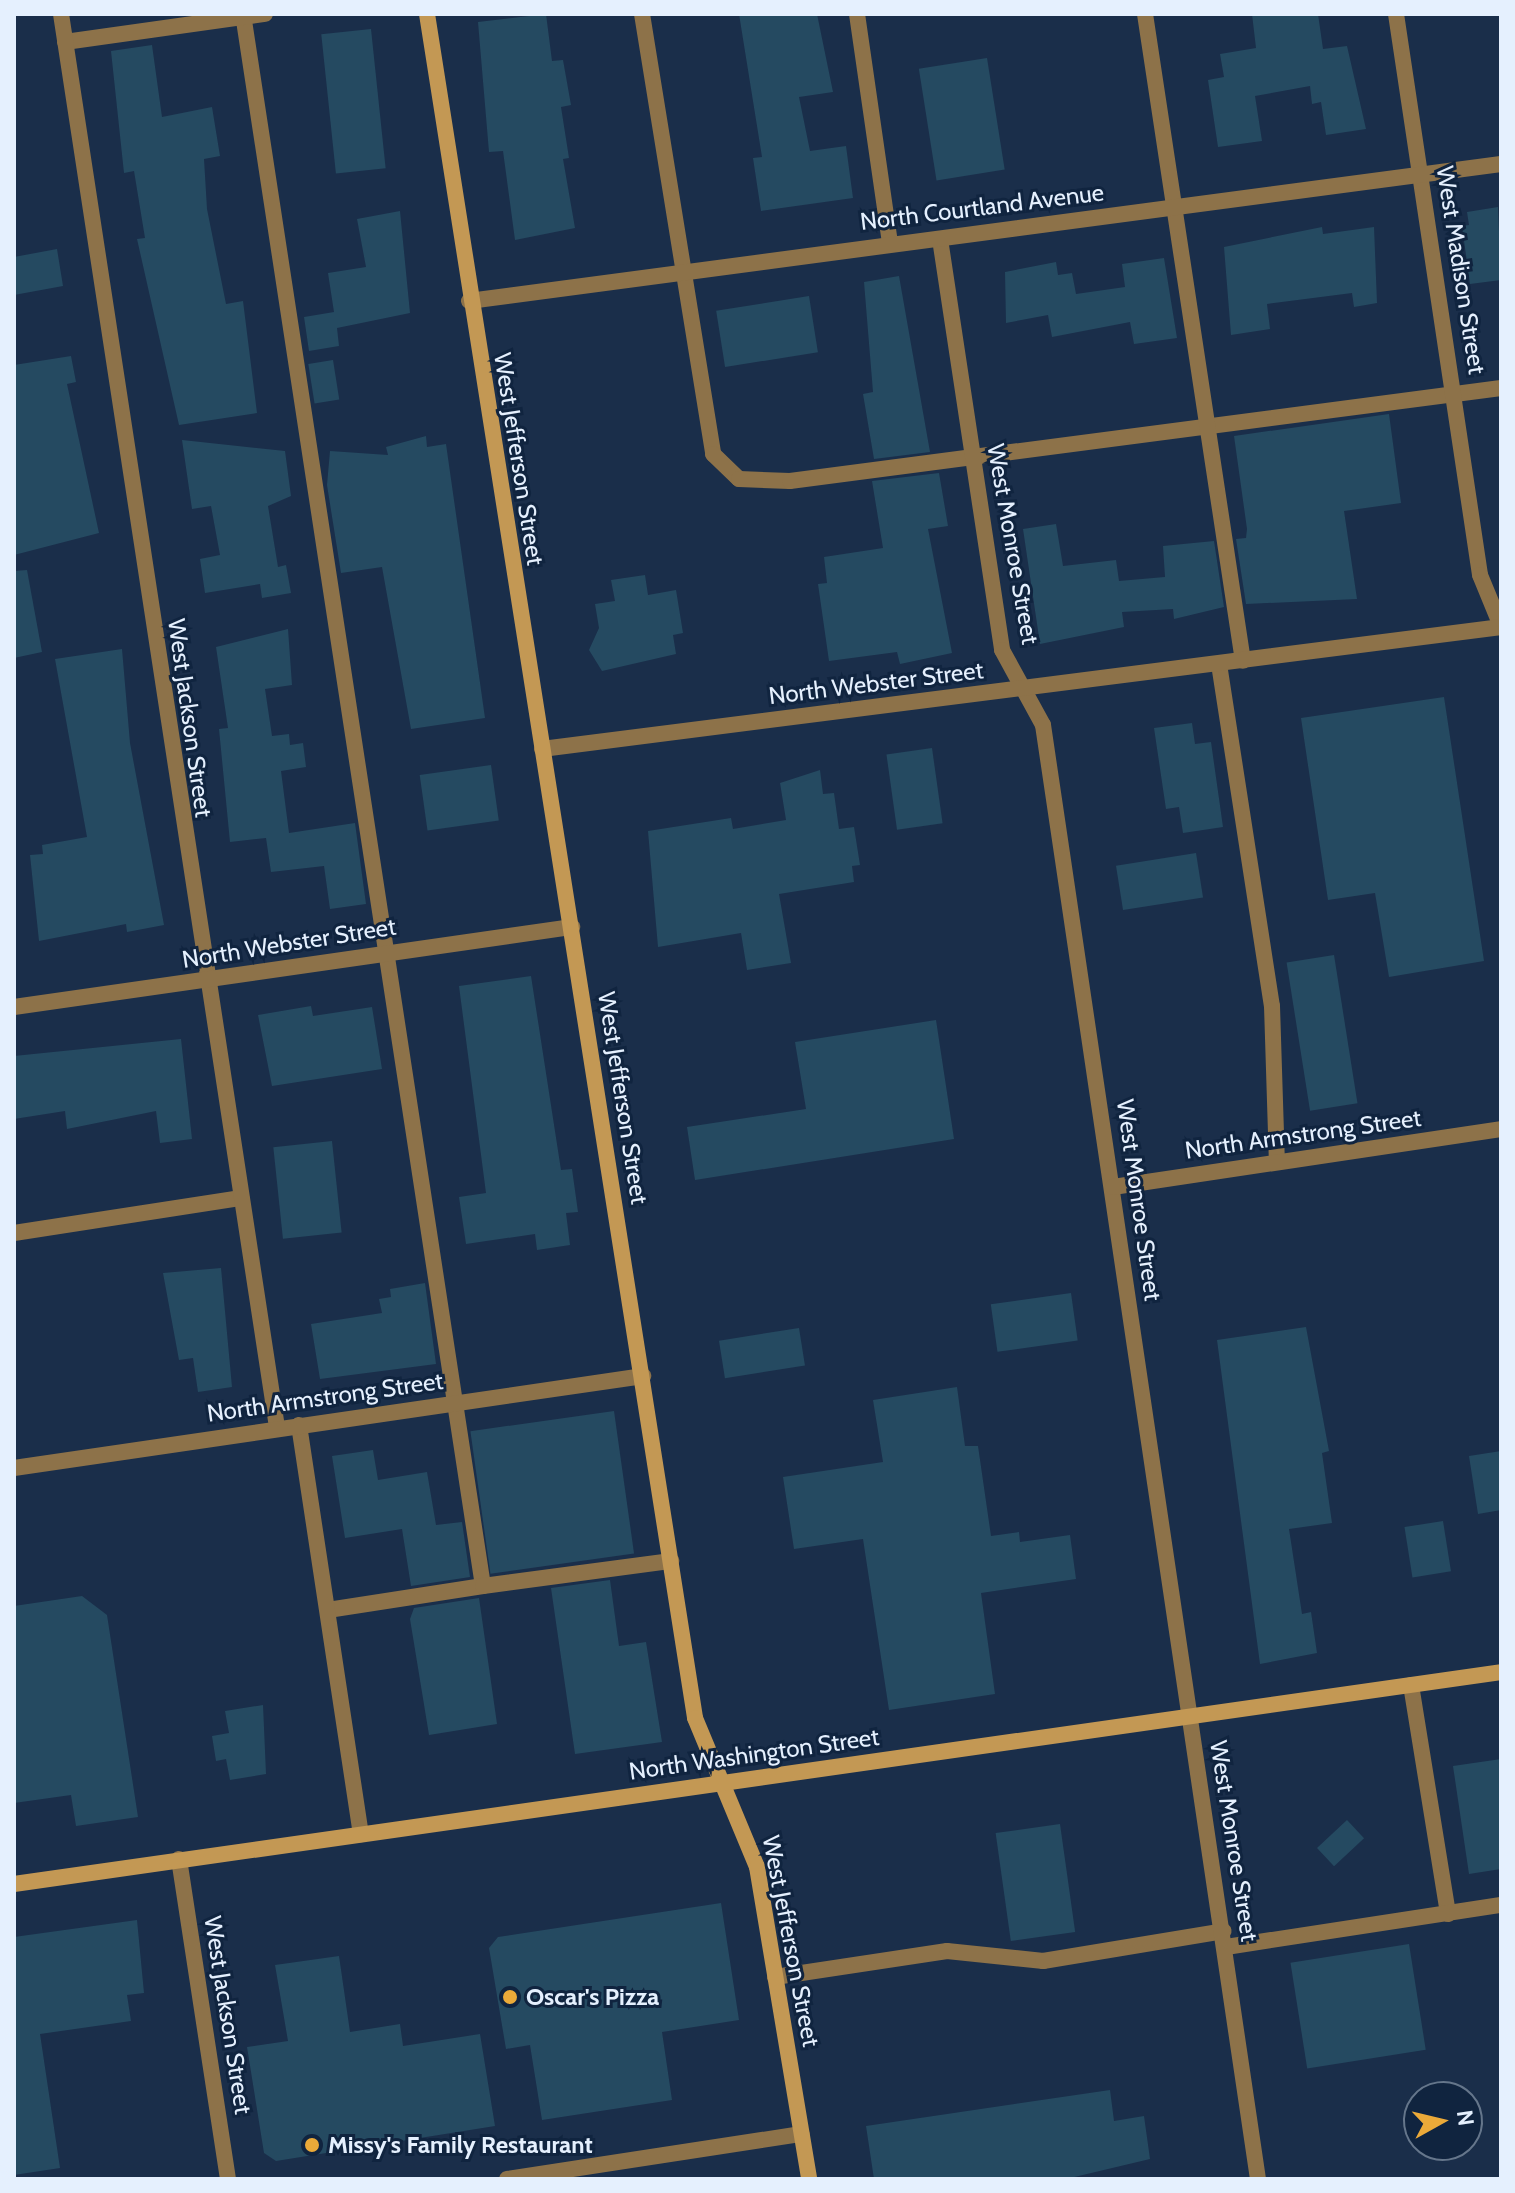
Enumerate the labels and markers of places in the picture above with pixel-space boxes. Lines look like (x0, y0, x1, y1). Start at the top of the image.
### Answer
place label: Oscar's Pizza (526, 1983, 659, 2011)
marker: Oscar's Pizza (501, 1988, 519, 2006)
place label: Missy's Family Restaurant (328, 2131, 593, 2159)
marker: Missy's Family Restaurant (303, 2136, 321, 2154)

